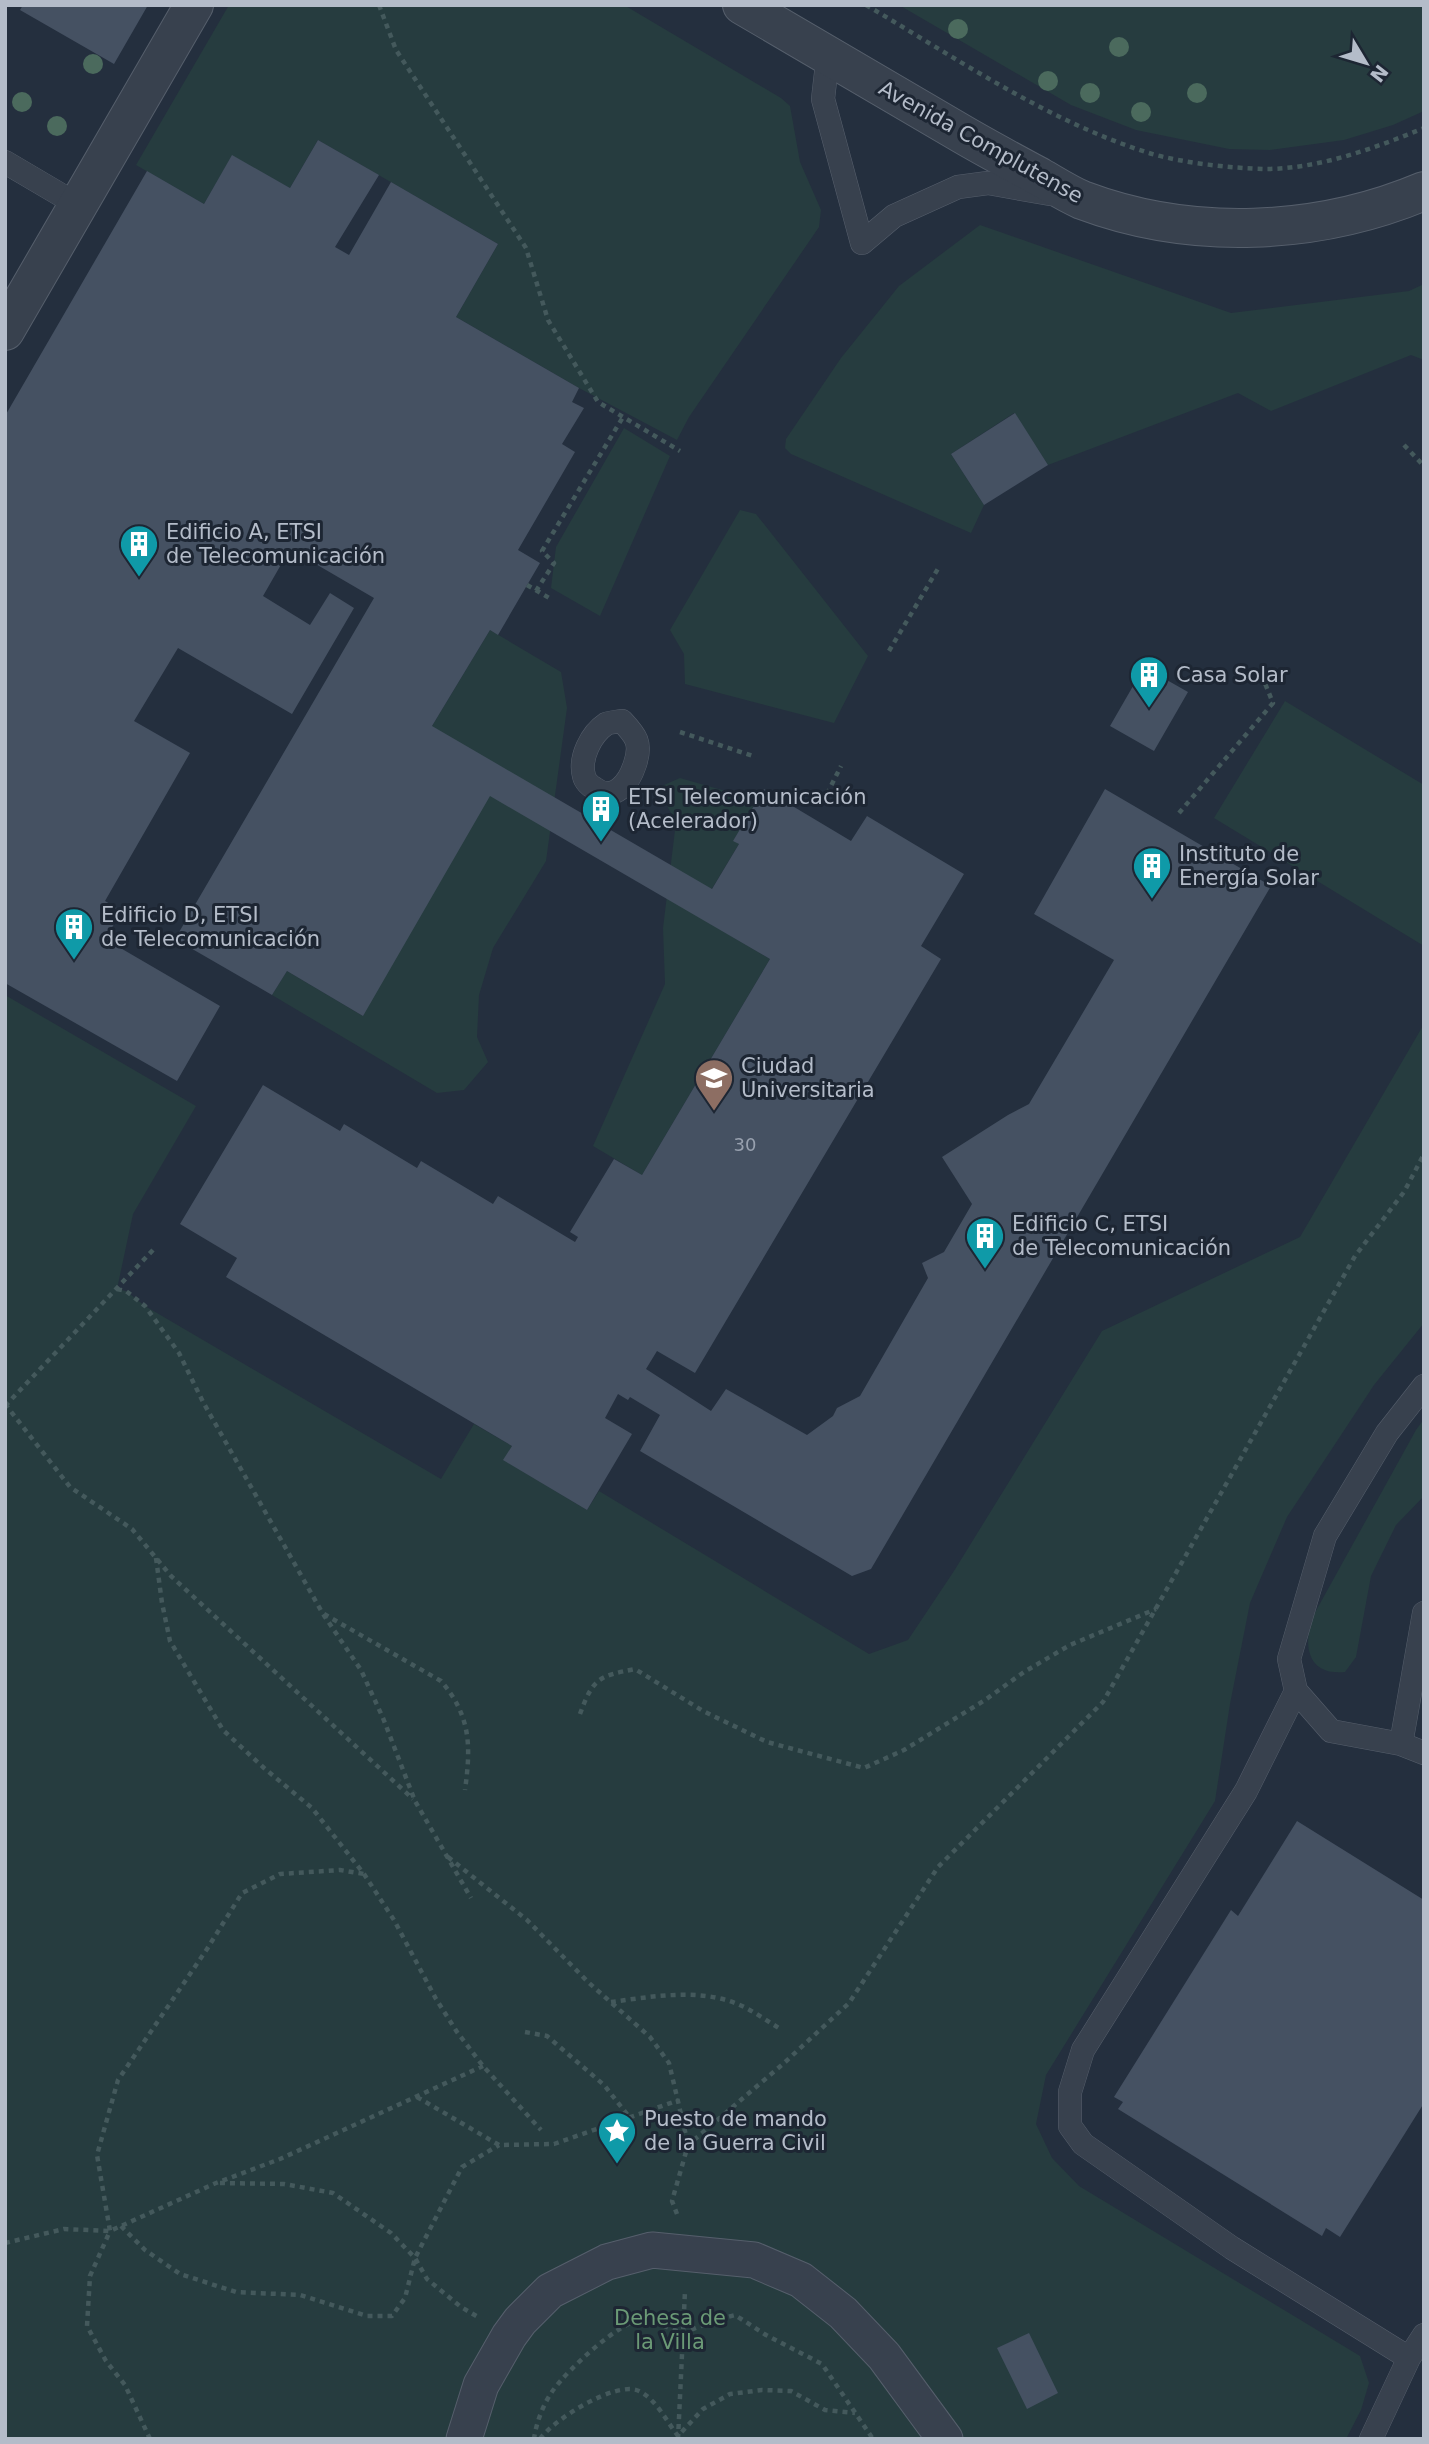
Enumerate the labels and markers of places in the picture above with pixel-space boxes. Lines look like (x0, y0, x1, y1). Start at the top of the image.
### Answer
place label: Edificio A, ETSI de Telecomunicación (166, 520, 385, 568)
building icon: Edificio A, ETSI de Telecomunicación (118, 523, 160, 578)
building icon: Casa Solar (1128, 654, 1170, 709)
place label: Casa Solar (1176, 663, 1288, 687)
place label: ETSI Telecomunicación (Acelerador) (628, 785, 867, 833)
building icon: ETSI Telecomunicación (Acelerador) (580, 788, 622, 843)
place label: Instituto de Energía Solar (1179, 842, 1319, 890)
building icon: Instituto de Energía Solar (1131, 845, 1173, 900)
place label: Edificio D, ETSI de Telecomunicación (101, 903, 320, 951)
building icon: Edificio D, ETSI de Telecomunicación (53, 906, 95, 961)
place label: Ciudad Universitaria (741, 1054, 875, 1102)
school or university icon: Ciudad Universitaria (693, 1057, 735, 1112)
place label: Edificio C, ETSI de Telecomunicación (1012, 1212, 1231, 1260)
building icon: Edificio C, ETSI de Telecomunicación (964, 1215, 1006, 1270)
place label: Puesto de mando de la Guerra Civil (644, 2107, 827, 2155)
place icon: Puesto de mando de la Guerra Civil (596, 2110, 638, 2165)

